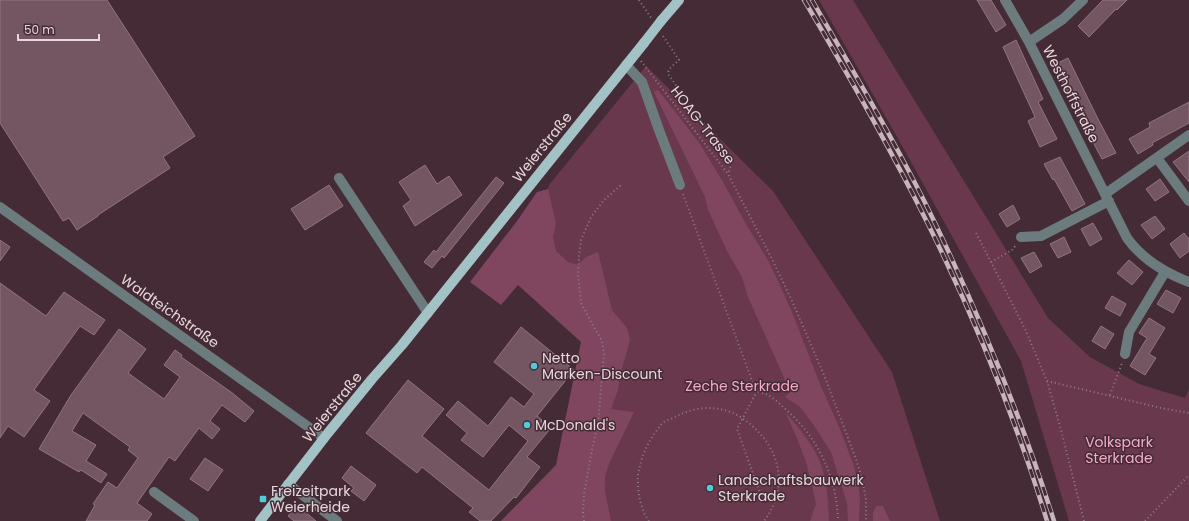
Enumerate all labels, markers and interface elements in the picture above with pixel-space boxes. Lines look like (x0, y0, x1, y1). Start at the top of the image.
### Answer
scale bar (18, 16, 99, 42)
text: 50 m (24, 21, 55, 38)
street label: Westhoffstraße (1038, 42, 1104, 147)
street label: HOAG-Trasse (666, 82, 740, 169)
street label: Weierstraße (507, 107, 577, 186)
street label: Waldteichstraße (117, 270, 224, 353)
place label: Netto Marken-Discount (542, 348, 662, 384)
marker: Netto Marken-Discount (529, 361, 539, 371)
street label: Weierstraße (297, 367, 367, 446)
park label: Zeche Sterkrade (685, 376, 799, 396)
place label: McDonald's (535, 415, 615, 435)
marker: McDonald's (522, 420, 532, 430)
park label: Volkspark Sterkrade (1085, 432, 1154, 468)
place label: Landschaftsbauwerk Sterkrade (718, 470, 864, 506)
place label: Freizeitpark Weierheide (271, 481, 351, 517)
marker: Landschaftsbauwerk Sterkrade (705, 483, 715, 493)
marker: Freizeitpark Weierheide (258, 494, 268, 504)

